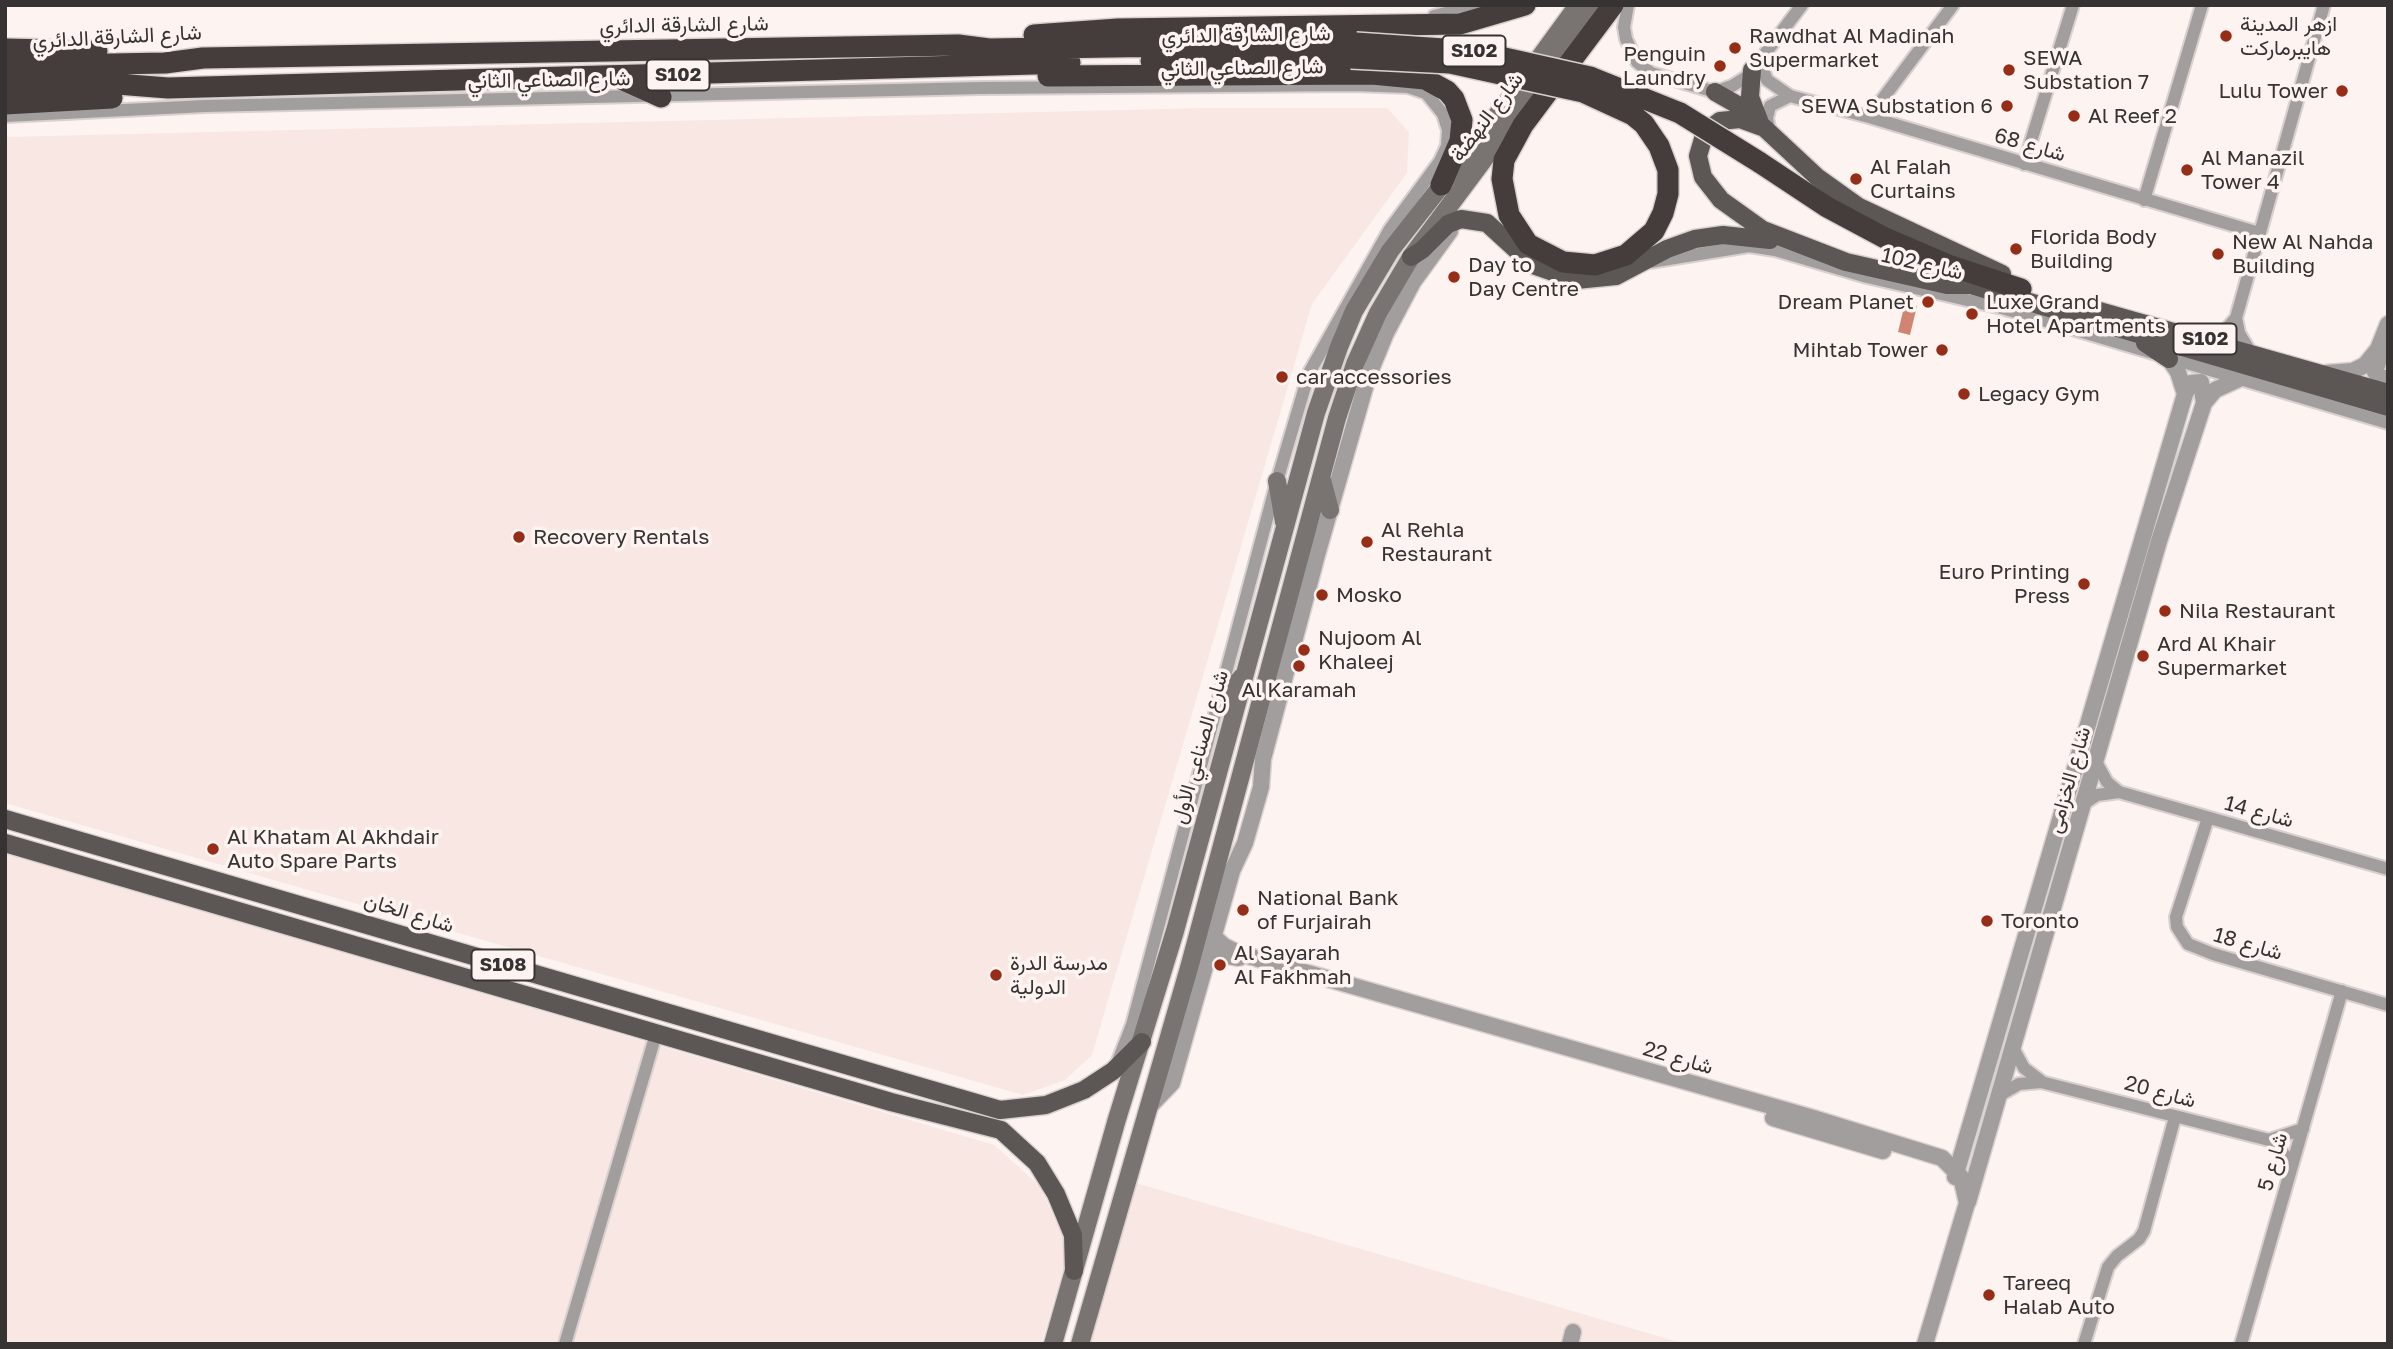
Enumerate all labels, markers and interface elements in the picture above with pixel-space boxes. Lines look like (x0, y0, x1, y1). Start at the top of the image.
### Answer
street label: شارع الشارقة الدائري (599, 11, 769, 39)
place label: ازهر المدينة هايبرماركت (2240, 11, 2337, 61)
street label: شارع الشارقة الدائري (32, 20, 202, 54)
street label: شارع الشارقة الدائري (1161, 21, 1331, 49)
place label: Rawdhat Al Madinah Supermarket (1749, 23, 1954, 73)
marker: ازهر المدينة هايبرماركت (2218, 28, 2234, 44)
road number: S102 (1442, 36, 1506, 66)
marker: Rawdhat Al Madinah Supermarket (1727, 40, 1743, 56)
place label: Penguin Laundry (1623, 41, 1706, 91)
place label: SEWA Substation 7 (2023, 45, 2149, 95)
street label: شارع الصناعي الثاني (1160, 54, 1324, 82)
marker: Penguin Laundry (1712, 58, 1728, 74)
road number: S102 (646, 60, 710, 90)
marker: SEWA Substation 7 (2001, 62, 2017, 78)
street label: شارع الصناعي الثاني (467, 66, 631, 94)
street label: شارع النهضة (1445, 68, 1529, 166)
place label: Lulu Tower (2218, 78, 2328, 104)
marker: Lulu Tower (2334, 83, 2350, 99)
place label: SEWA Substation 6 (1801, 93, 1993, 119)
marker: SEWA Substation 6 (1999, 98, 2015, 114)
place label: Al Reef 2 (2088, 103, 2177, 129)
marker: Al Reef 2 (2066, 108, 2082, 124)
street label: شارع 68 (1991, 123, 2069, 167)
place label: Al Manazil Tower 4 (2201, 145, 2304, 195)
place label: Al Falah Curtains (1870, 154, 1956, 204)
marker: Al Manazil Tower 4 (2179, 162, 2195, 178)
marker: Al Falah Curtains (1848, 171, 1864, 187)
place label: Florida Body Building (2030, 224, 2157, 274)
place label: New Al Nahda Building (2232, 229, 2373, 279)
marker: Florida Body Building (2008, 241, 2024, 257)
street label: شارع 102 (1879, 242, 1965, 286)
marker: New Al Nahda Building (2210, 246, 2226, 262)
place label: Day to Day Centre (1468, 252, 1579, 302)
marker: Day to Day Centre (1446, 269, 1462, 285)
place label: Dream Planet (1778, 289, 1914, 315)
place label: Luxe Grand Hotel Apartments (1986, 289, 2166, 339)
marker: Dream Planet (1920, 294, 1936, 310)
marker: Luxe Grand Hotel Apartments (1964, 306, 1980, 322)
road number: S102 (2174, 324, 2236, 354)
place label: Mihtab Tower (1792, 337, 1928, 363)
marker: Mihtab Tower (1934, 342, 1950, 358)
place label: car accessories (1296, 364, 1452, 390)
marker: car accessories (1274, 369, 1290, 385)
place label: Legacy Gym (1978, 381, 2100, 407)
marker: Legacy Gym (1956, 386, 1972, 402)
place label: Al Rehla Restaurant (1381, 517, 1492, 567)
place label: Recovery Rentals (533, 524, 709, 550)
marker: Recovery Rentals (511, 529, 527, 545)
marker: Al Rehla Restaurant (1359, 534, 1375, 550)
place label: Euro Printing Press (1939, 559, 2070, 609)
marker: Euro Printing Press (2076, 576, 2092, 592)
place label: Mosko (1336, 582, 1402, 608)
marker: Mosko (1314, 587, 1330, 603)
place label: Nila Restaurant (2179, 598, 2336, 624)
marker: Nila Restaurant (2157, 603, 2173, 619)
place label: Nujoom Al Khaleej (1318, 625, 1422, 675)
place label: Ard Al Khair Supermarket (2157, 631, 2287, 681)
marker: Nujoom Al Khaleej (1296, 642, 1312, 658)
marker: Ard Al Khair Supermarket (2135, 648, 2151, 664)
marker: Al Karamah (1291, 658, 1307, 674)
street label: شارع الصناعي الأول (1166, 667, 1234, 827)
place label: Al Karamah (1242, 677, 1356, 703)
street label: شارع الخزامى (2042, 724, 2096, 836)
street label: شارع 14 (2222, 791, 2296, 833)
place label: Al Khatam Al Akhdair Auto Spare Parts (227, 824, 439, 874)
marker: Al Khatam Al Akhdair Auto Spare Parts (205, 841, 221, 857)
place label: National Bank of Furjairah (1257, 885, 1399, 935)
street label: شارع الخان (361, 887, 457, 939)
marker: National Bank of Furjairah (1235, 902, 1251, 918)
place label: Toronto (2001, 908, 2079, 934)
marker: Toronto (1979, 913, 1995, 929)
street label: شارع 18 (2211, 922, 2285, 966)
place label: Al Sayarah Al Fakhmah (1234, 940, 1352, 990)
road number: S108 (472, 950, 534, 981)
place label: مدرسة الدرة الدولية (1010, 950, 1108, 1000)
marker: Al Sayarah Al Fakhmah (1212, 957, 1228, 973)
marker: مدرسة الدرة الدولية (988, 967, 1004, 983)
street label: شارع 22 (1640, 1036, 1716, 1080)
street label: شارع 20 (2122, 1070, 2198, 1114)
street label: شارع 5 (2253, 1130, 2293, 1194)
place label: Tareeq Halab Auto (2003, 1270, 2115, 1320)
marker: Tareeq Halab Auto (1981, 1287, 1997, 1303)

